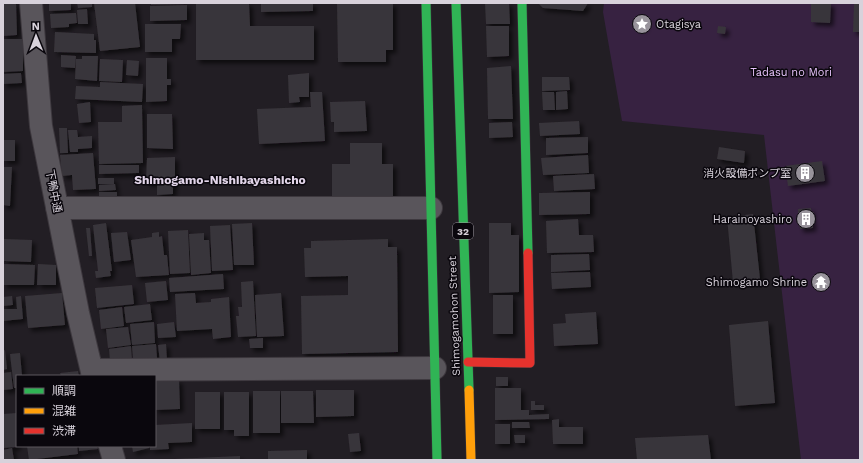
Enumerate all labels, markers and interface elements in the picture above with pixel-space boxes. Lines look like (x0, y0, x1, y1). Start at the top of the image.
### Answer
place icon: Otagisya (631, 13, 653, 35)
north arrow (16, 16, 56, 56)
place label: Otagisya (656, 18, 701, 31)
text: N (32, 20, 40, 33)
park label: Tadasu no Mori (750, 66, 832, 79)
building icon: 消火設備ポンプ室 (794, 162, 816, 184)
place label: 消火設備ポンプ室 (703, 167, 791, 180)
street label: 下鴨中通 (43, 168, 64, 214)
district label: Shimogamo-Nishibayashicho (134, 173, 306, 187)
building icon: Harainoyashiro (795, 208, 817, 230)
place label: Harainoyashiro (713, 213, 792, 226)
road number: 32 (453, 223, 473, 239)
street label: Shimogamohon Street (446, 255, 463, 376)
temple icon: Shimogamo Shrine (810, 271, 832, 293)
place label: Shimogamo Shrine (706, 276, 807, 289)
legend (16, 375, 156, 447)
text: 順調 (52, 384, 76, 398)
text: 混雑 (52, 404, 76, 418)
text: 渋滞 (52, 424, 76, 438)

